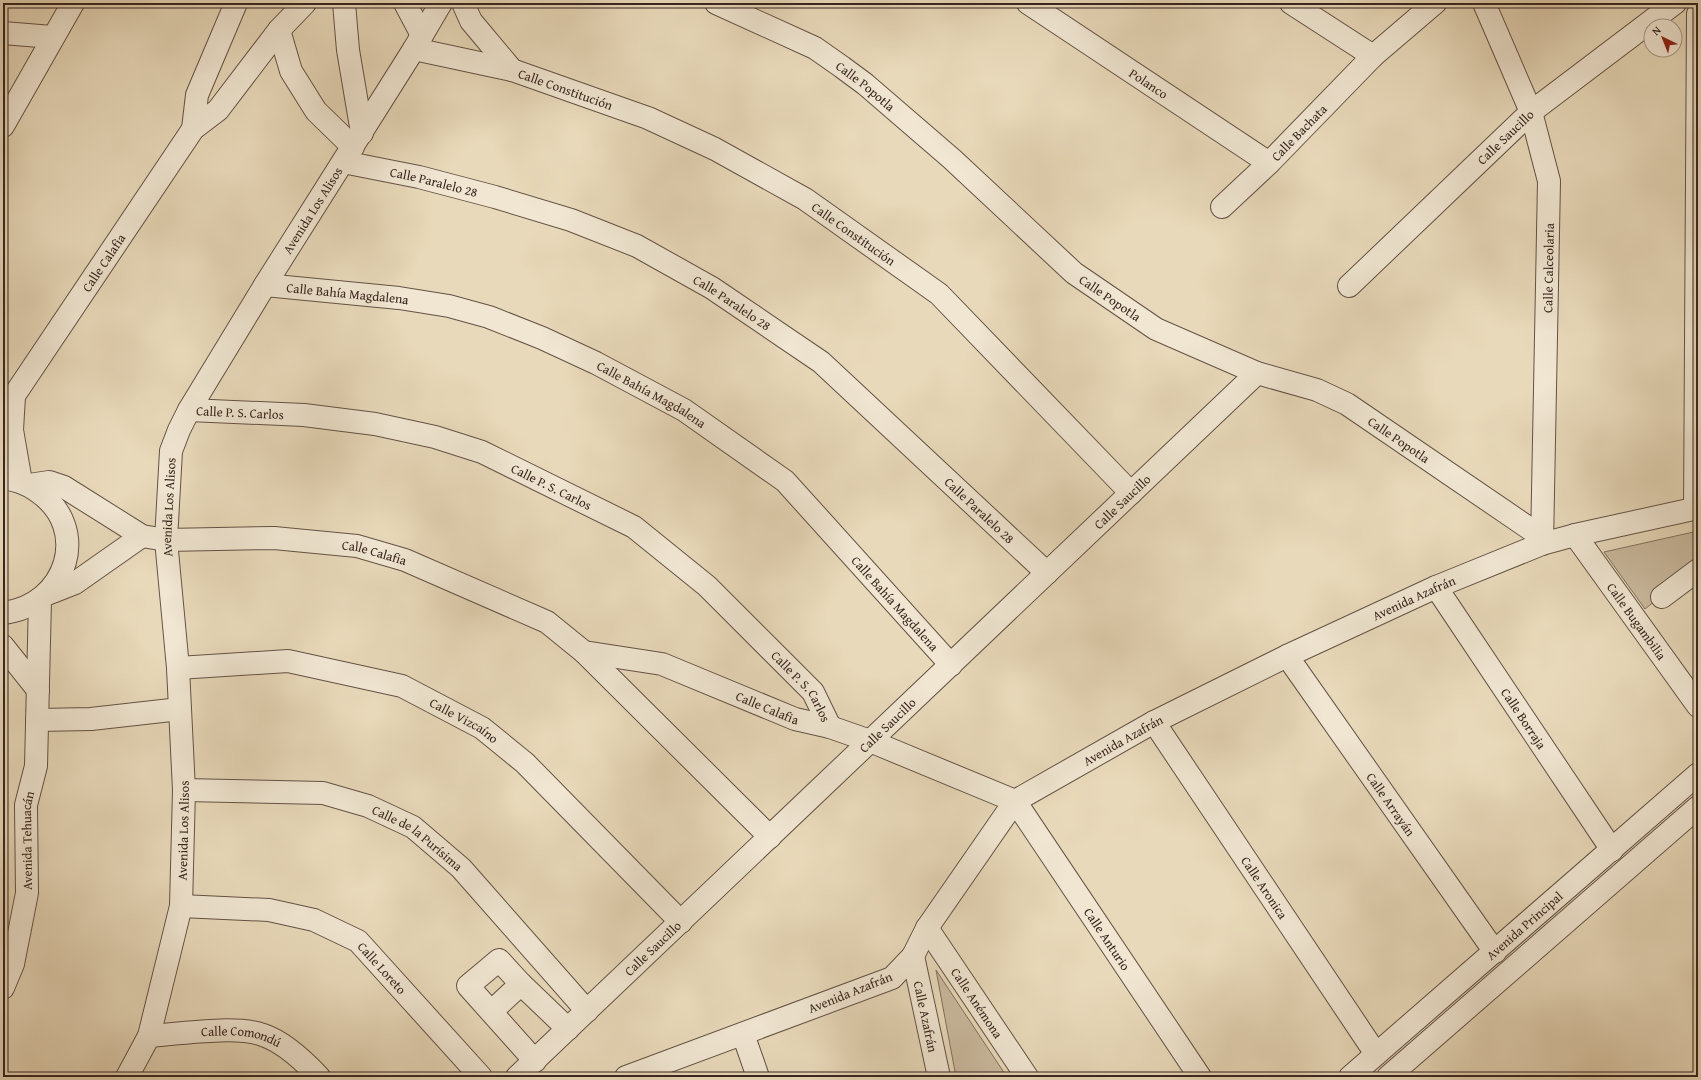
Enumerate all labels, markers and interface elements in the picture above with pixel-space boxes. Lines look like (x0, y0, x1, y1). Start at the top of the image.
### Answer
north arrow (1643, 18, 1683, 58)
text: N (1648, 22, 1665, 39)
street label: Calle Popotla (832, 57, 900, 116)
street label: Calle Constitución (516, 64, 616, 115)
street label: Polanco (1125, 64, 1172, 104)
street label: Calle Bachata (1267, 99, 1332, 166)
street label: Calle Saucillo (1473, 105, 1538, 169)
street label: Avenida Los Alisos (278, 163, 347, 258)
street label: Calle Paralelo 28 (388, 163, 480, 202)
street label: Calle Constitución (808, 198, 900, 271)
street label: Calle Calceolaria (1538, 222, 1559, 313)
street label: Calle Calafia (77, 229, 131, 296)
street label: Calle Paralelo 28 (690, 270, 774, 335)
street label: Calle Popotla (1075, 270, 1145, 327)
street label: Calle Bahía Magdalena (286, 278, 411, 310)
street label: Calle Bahía Magdalena (593, 356, 711, 433)
street label: Calle P. S. Carlos (196, 401, 284, 424)
street label: Calle Popotla (1364, 412, 1434, 468)
street label: Avenida Los Alisos (157, 457, 181, 558)
street label: Calle P. S. Carlos (508, 459, 595, 515)
street label: Calle Saucillo (1090, 470, 1155, 534)
street label: Calle Paralelo 28 (940, 473, 1018, 548)
street label: Calle Calafia (341, 536, 410, 570)
street label: Calle Bahía Magdalena (847, 552, 944, 656)
street label: Avenida Azafrán (1369, 571, 1459, 625)
street label: Calle Bugambilia (1602, 579, 1671, 665)
street label: Calle P. S. Carlos (767, 646, 835, 725)
street label: Calle Borraja (1496, 684, 1551, 754)
street label: Calle Calafia (733, 687, 801, 730)
street label: Calle Vizcaíno (426, 693, 503, 748)
street label: Calle Saucillo (855, 693, 921, 757)
street label: Avenida Azafrán (1080, 710, 1167, 770)
street label: Calle Arrayán (1362, 769, 1420, 841)
street label: Avenida Los Alisos (173, 780, 194, 881)
street label: Avenida Tehuacán (17, 788, 39, 890)
street label: Calle de la Purísima (369, 800, 467, 876)
street label: Calle Aronica (1236, 852, 1293, 924)
street label: Avenida Principal (1482, 887, 1567, 964)
street label: Calle Anturio (1079, 904, 1135, 975)
street label: Calle Saucillo (620, 916, 686, 980)
street label: Calle Loreto (353, 938, 411, 999)
street label: Calle Anémona (946, 964, 1008, 1043)
street label: Avenida Azafrán (805, 967, 896, 1018)
street label: Calle Azafrán (909, 979, 943, 1055)
street label: Calle Comondú (200, 1021, 285, 1052)

